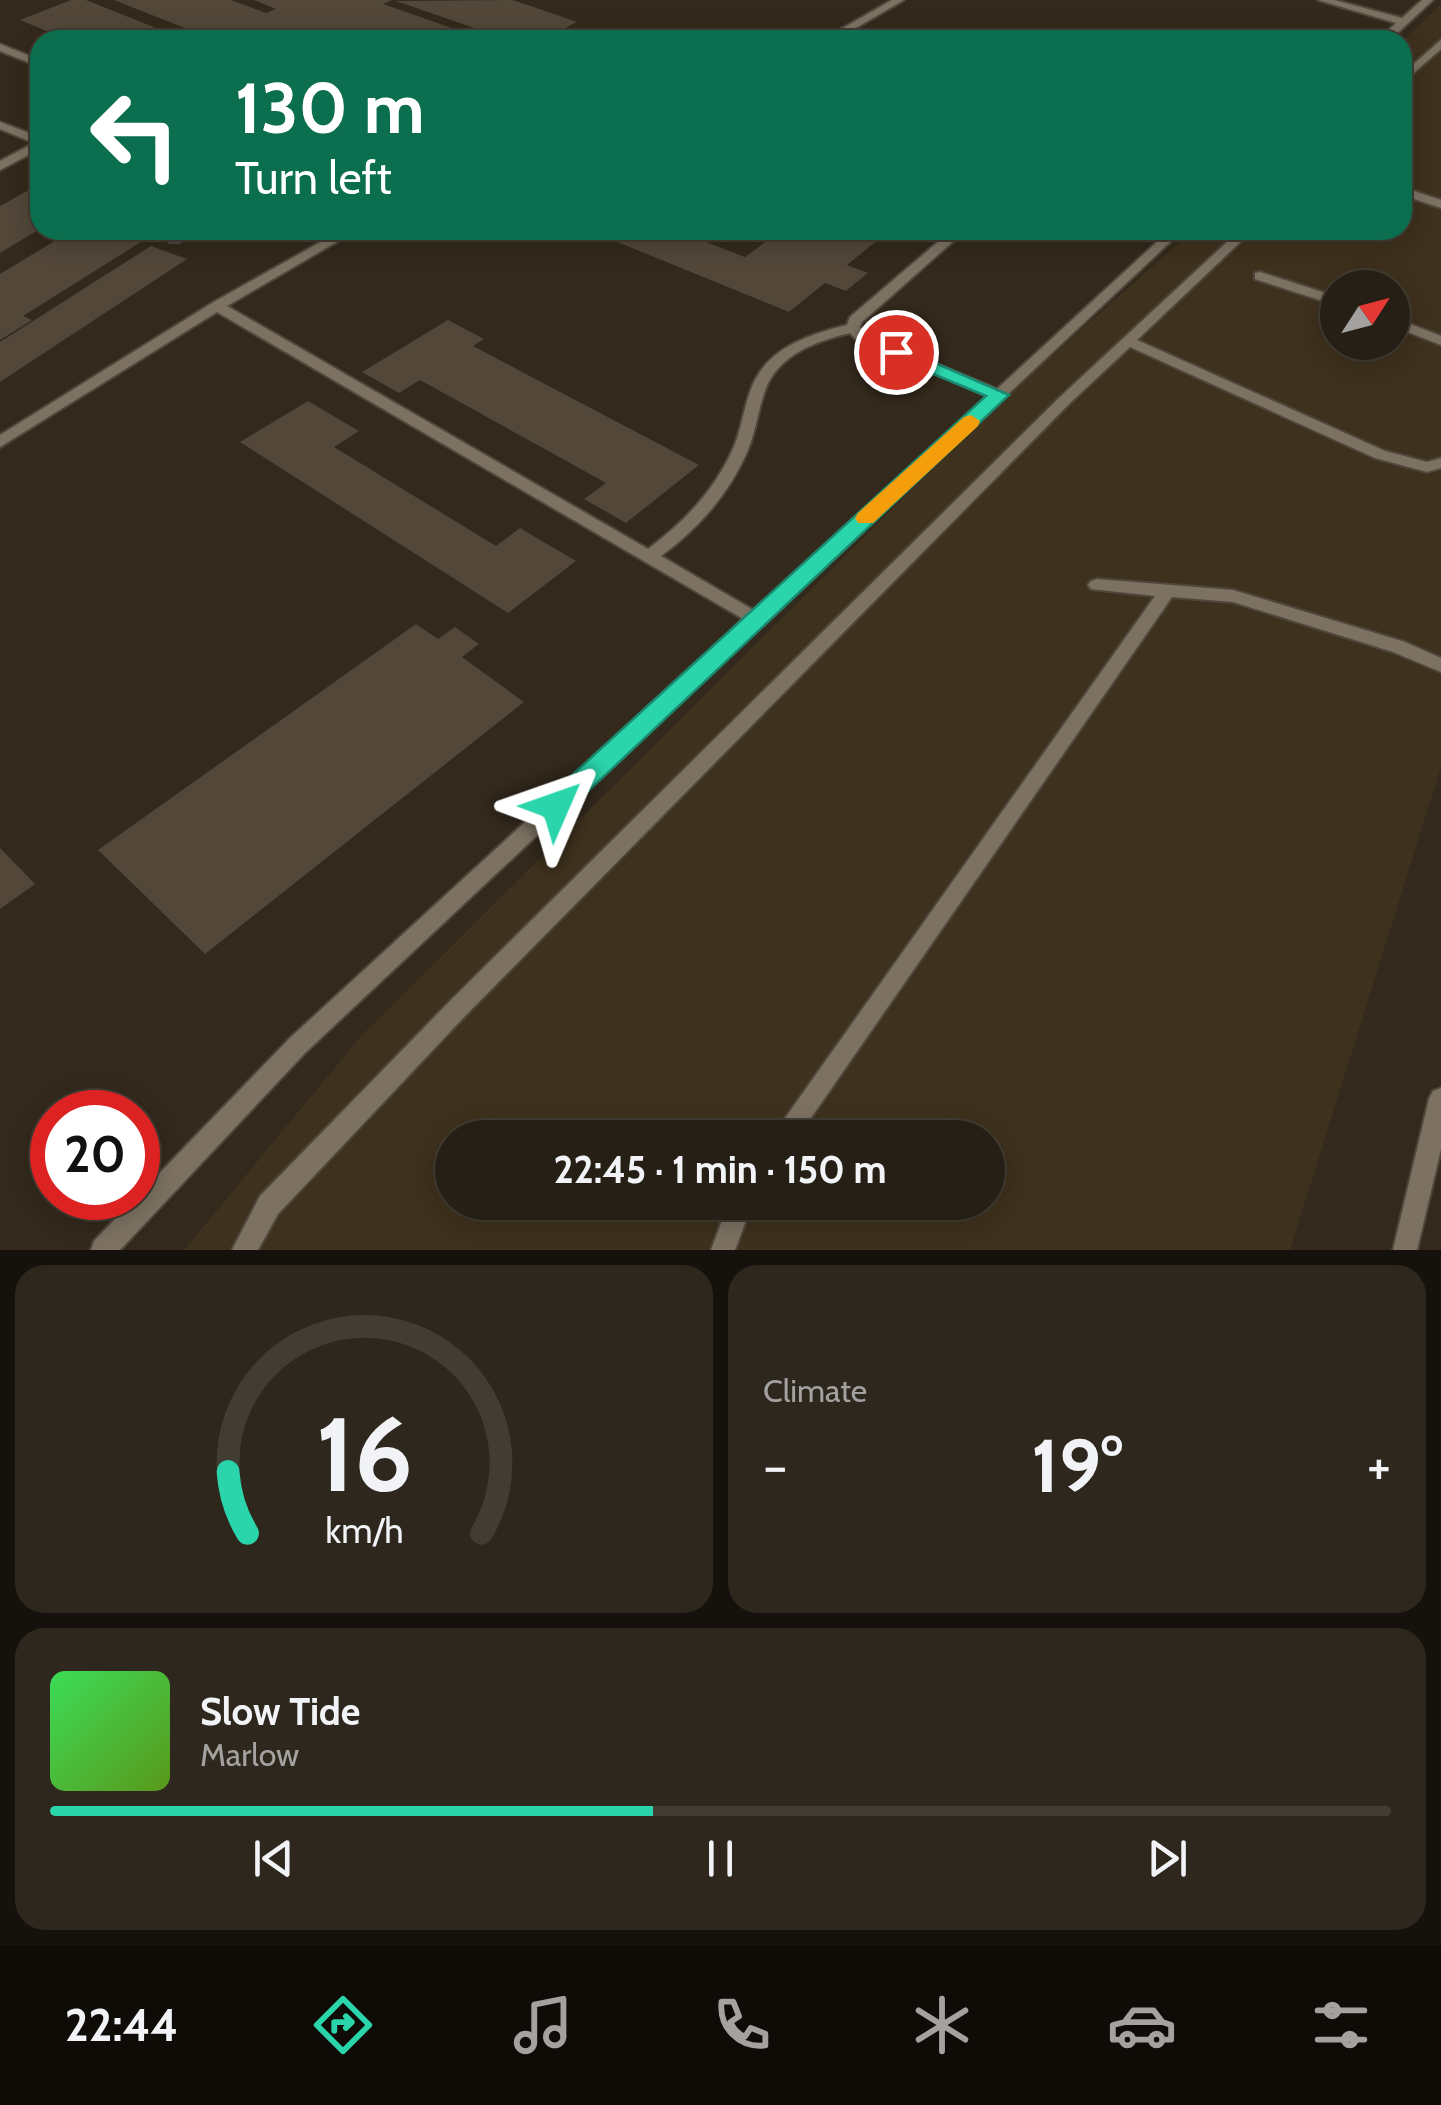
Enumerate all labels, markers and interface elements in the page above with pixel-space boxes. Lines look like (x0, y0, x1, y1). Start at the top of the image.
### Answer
text: 130 m (235, 65, 425, 151)
icon: left (70, 70, 200, 200)
text: Turn left (235, 151, 392, 205)
north arrow (1320, 270, 1410, 360)
map controls (1320, 270, 1410, 360)
pin (854, 310, 939, 395)
icon: arrive (869, 325, 924, 380)
position arrow (504, 754, 608, 858)
speed limit sign: 20 (30, 1090, 160, 1220)
text: 22:45 · 1 min · 150 m (554, 1146, 887, 1193)
text: Climate (763, 1371, 867, 1410)
text: 16 (316, 1391, 412, 1517)
text: 19° (1031, 1420, 1123, 1511)
text: − (763, 1432, 787, 1499)
text: + (1367, 1432, 1391, 1499)
text: km/h (325, 1509, 403, 1552)
text: Slow Tide (200, 1688, 360, 1735)
text: Marlow (200, 1735, 299, 1774)
icon: previous (246, 1831, 301, 1886)
icon: pause (693, 1831, 748, 1886)
icon: next (1140, 1831, 1195, 1886)
icon: directions (308, 1990, 378, 2060)
icon: music (508, 1990, 578, 2060)
icon: phone (707, 1990, 777, 2060)
icon: climate (907, 1990, 977, 2060)
icon: car (1107, 1990, 1177, 2060)
icon: filters (1306, 1990, 1376, 2060)
text: 22:44 (65, 1998, 178, 2052)

